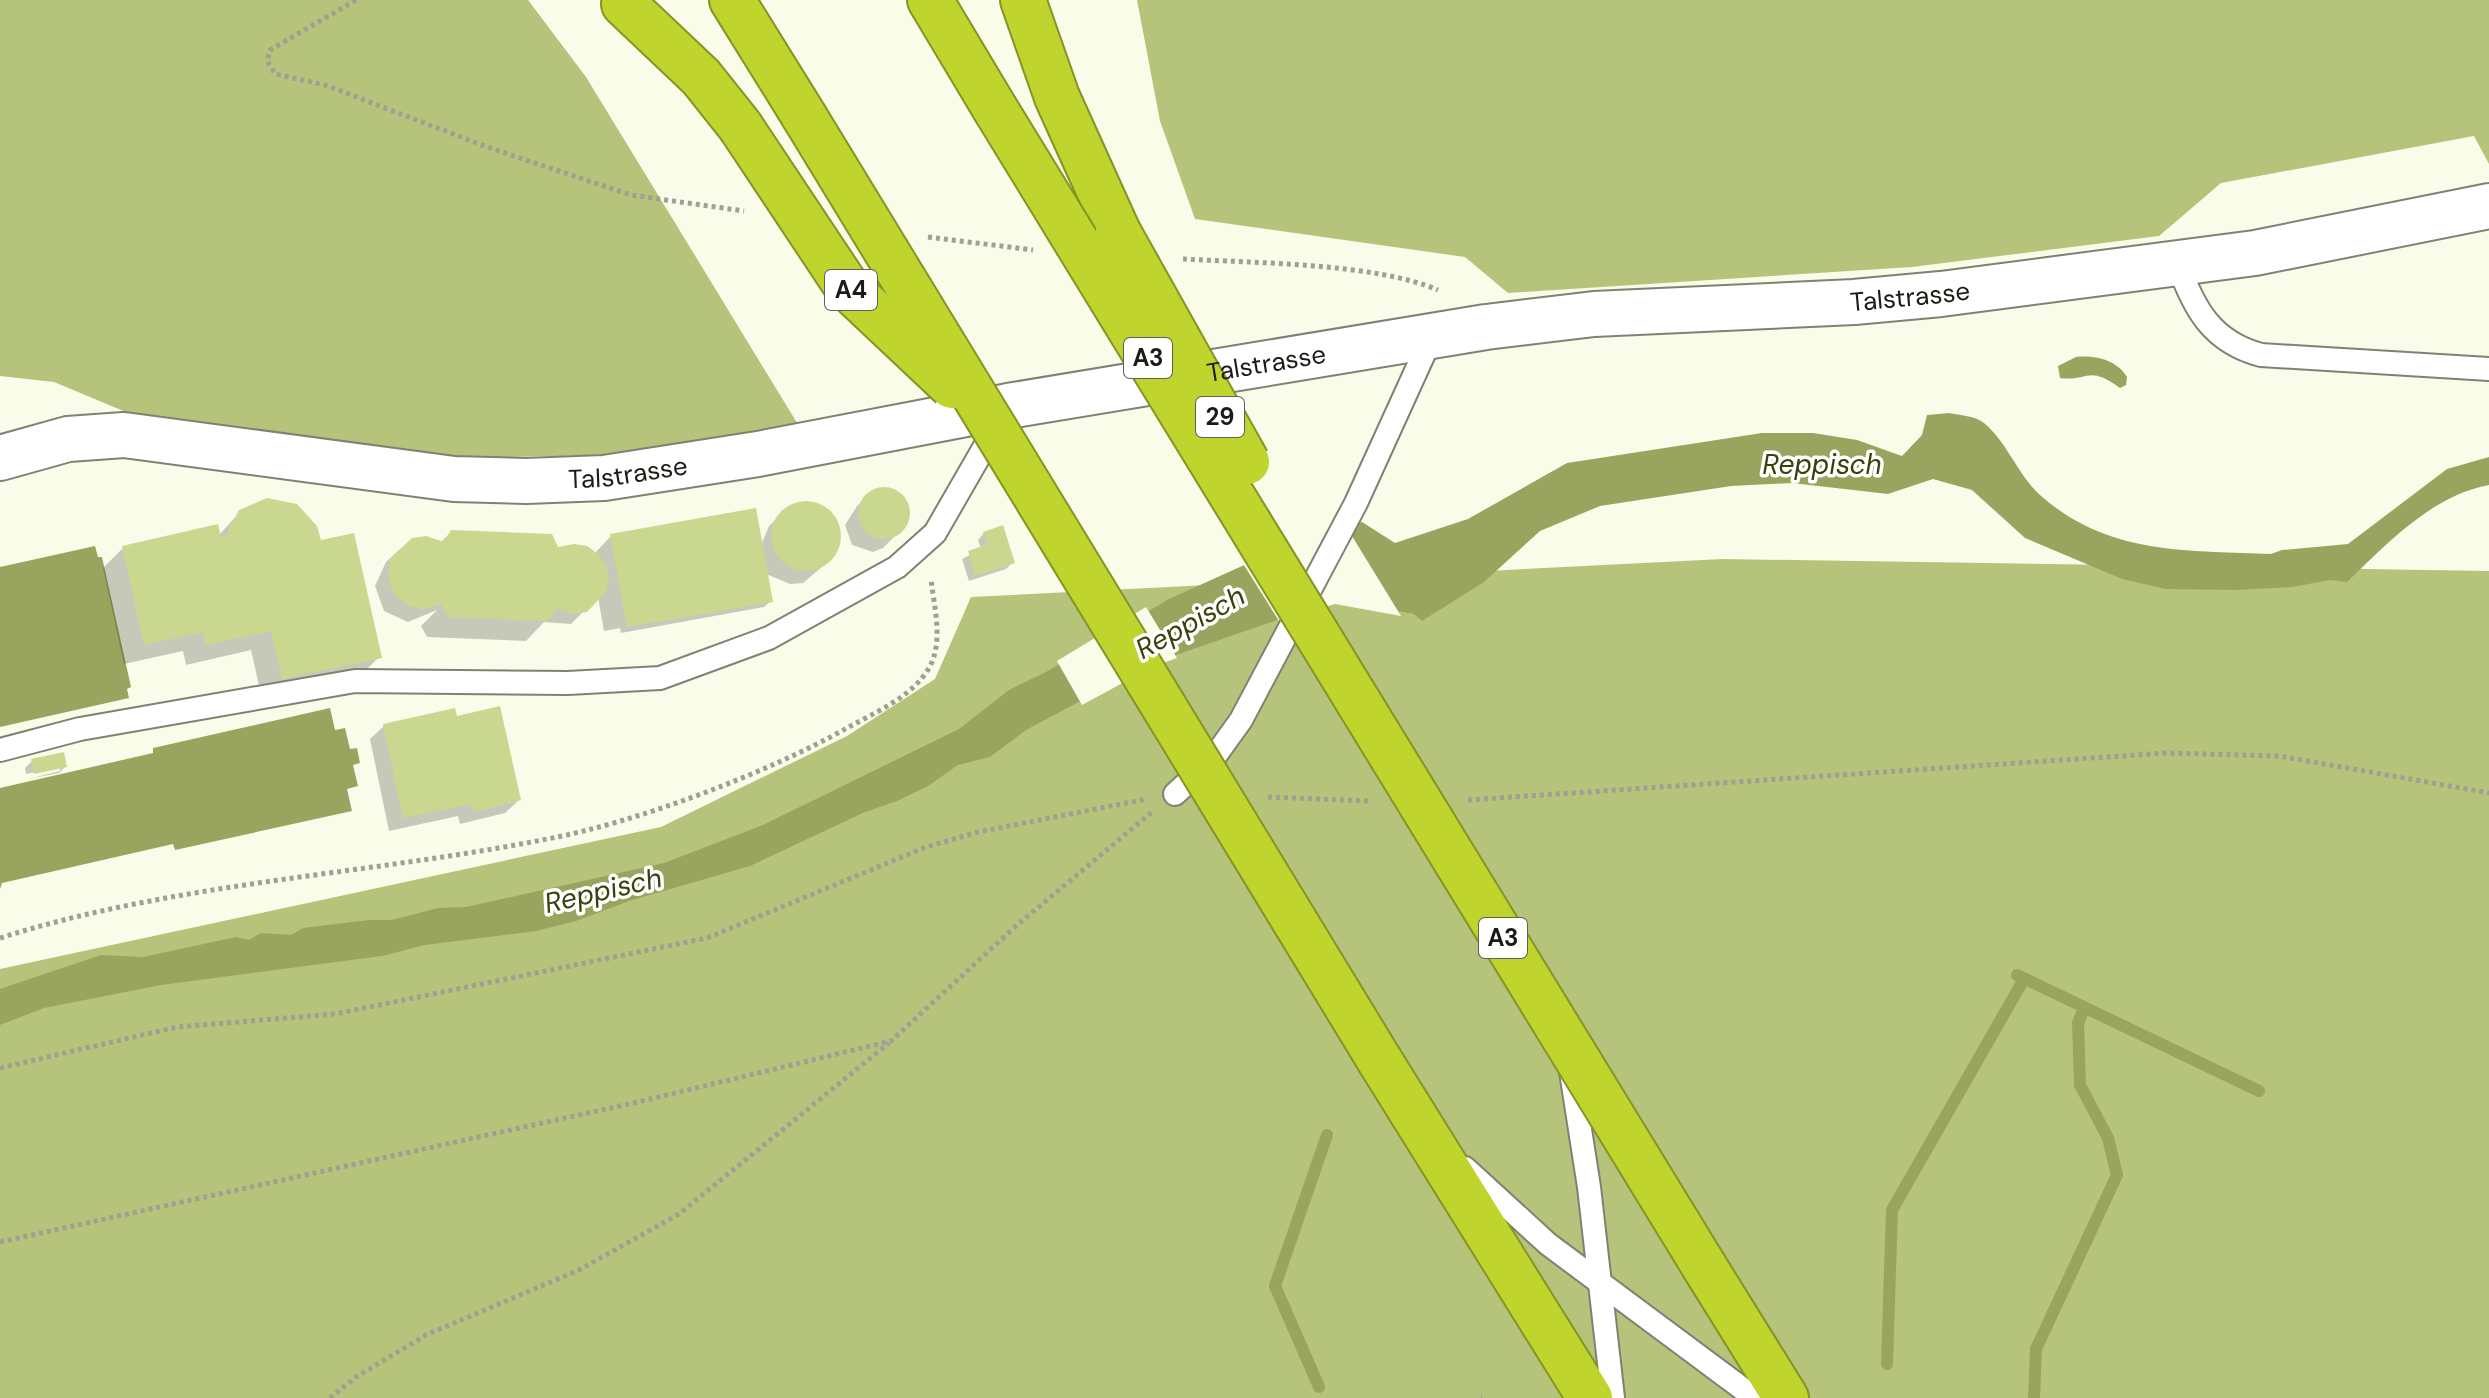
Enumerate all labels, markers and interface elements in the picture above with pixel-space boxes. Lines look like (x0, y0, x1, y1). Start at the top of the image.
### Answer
road number: A4 (825, 270, 877, 310)
street label: Talstrasse (1849, 273, 1972, 319)
street label: Talstrasse (1204, 337, 1328, 390)
road number: A3 (1124, 338, 1172, 378)
road number: 29 (1196, 397, 1244, 437)
water label: Reppisch (1762, 446, 1882, 483)
street label: Talstrasse (568, 448, 690, 496)
water label: Reppisch (1129, 577, 1251, 668)
water label: Reppisch (541, 859, 666, 922)
road number: A3 (1479, 918, 1527, 958)

